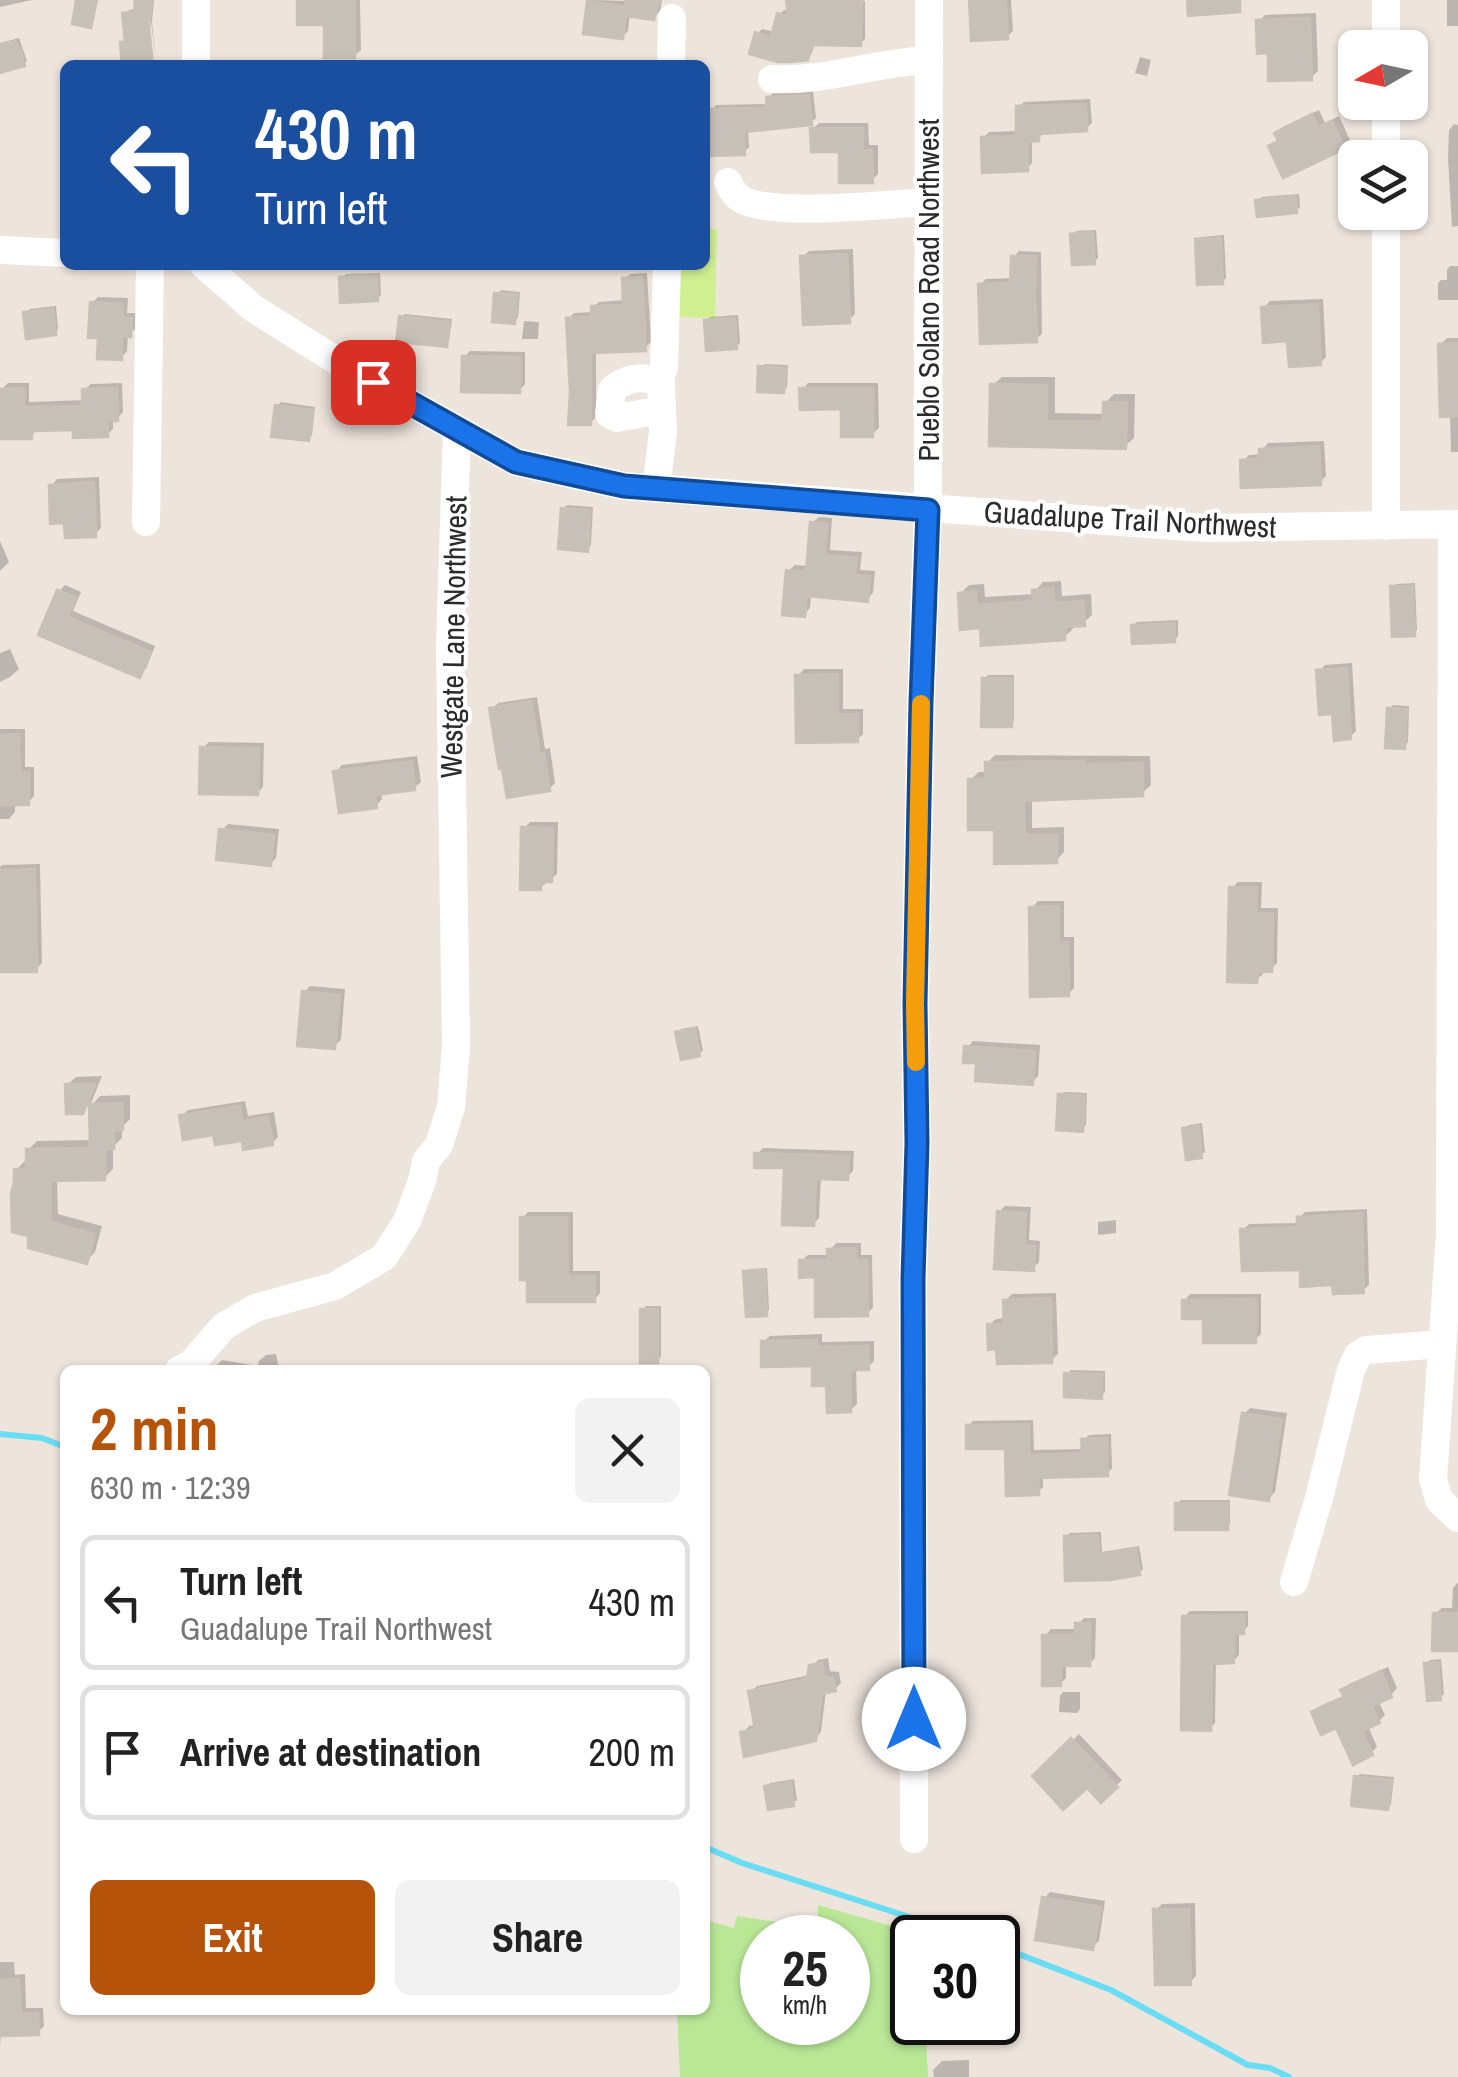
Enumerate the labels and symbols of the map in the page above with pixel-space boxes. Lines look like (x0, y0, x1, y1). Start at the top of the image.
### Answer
north arrow (1338, 30, 1428, 120)
street label: Pueblo Solano Road Northwest (908, 118, 948, 462)
pin (331, 340, 416, 425)
street label: Guadalupe Trail Northwest (983, 491, 1277, 547)
street label: Westgate Lane Northwest (431, 495, 475, 779)
position arrow (862, 1667, 966, 1771)
speed limit sign: 30 (890, 1915, 1020, 2045)

